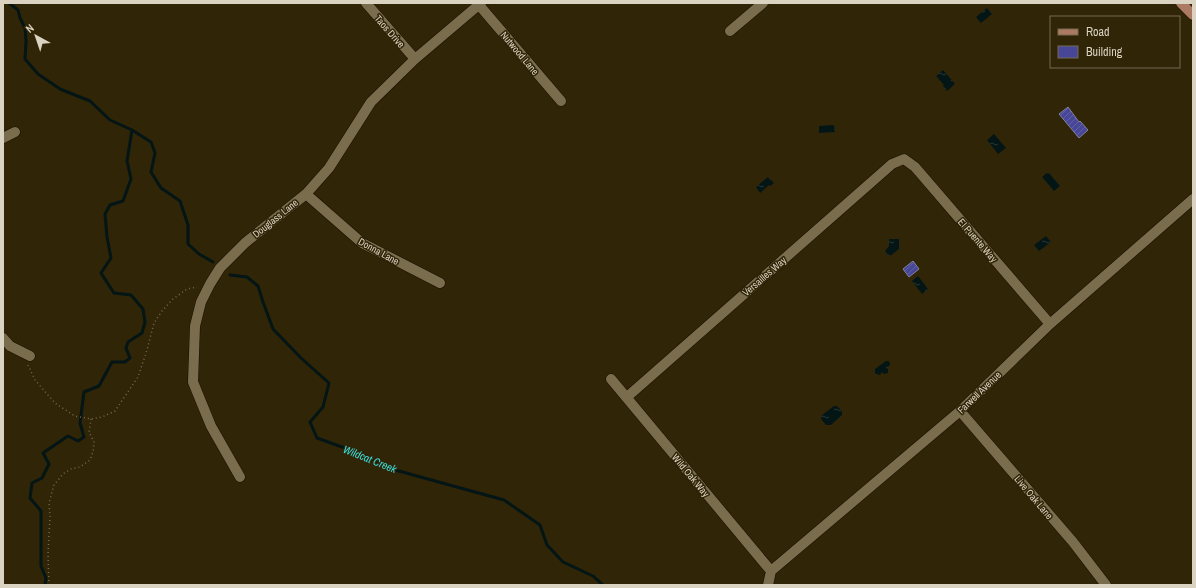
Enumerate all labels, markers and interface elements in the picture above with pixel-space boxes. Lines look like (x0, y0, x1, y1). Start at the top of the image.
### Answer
street label: Taos Drive (372, 12, 408, 51)
north arrow (16, 16, 56, 56)
legend (1050, 16, 1180, 68)
text: N (23, 21, 37, 36)
text: Road (1086, 24, 1110, 40)
street label: Nutwood Lane (498, 29, 542, 78)
text: Building (1086, 44, 1123, 60)
street label: Douglass Lane (250, 196, 301, 241)
street label: El Puente Way (955, 216, 1001, 266)
street label: Donna Lane (356, 235, 402, 268)
street label: Versailles Way (740, 253, 790, 299)
street label: Farwell Avenue (955, 368, 1004, 416)
water label: Wildcat Creek (341, 442, 399, 476)
street label: Wild Oak Way (669, 451, 713, 500)
street label: Live Oak Lane (1011, 473, 1056, 522)

